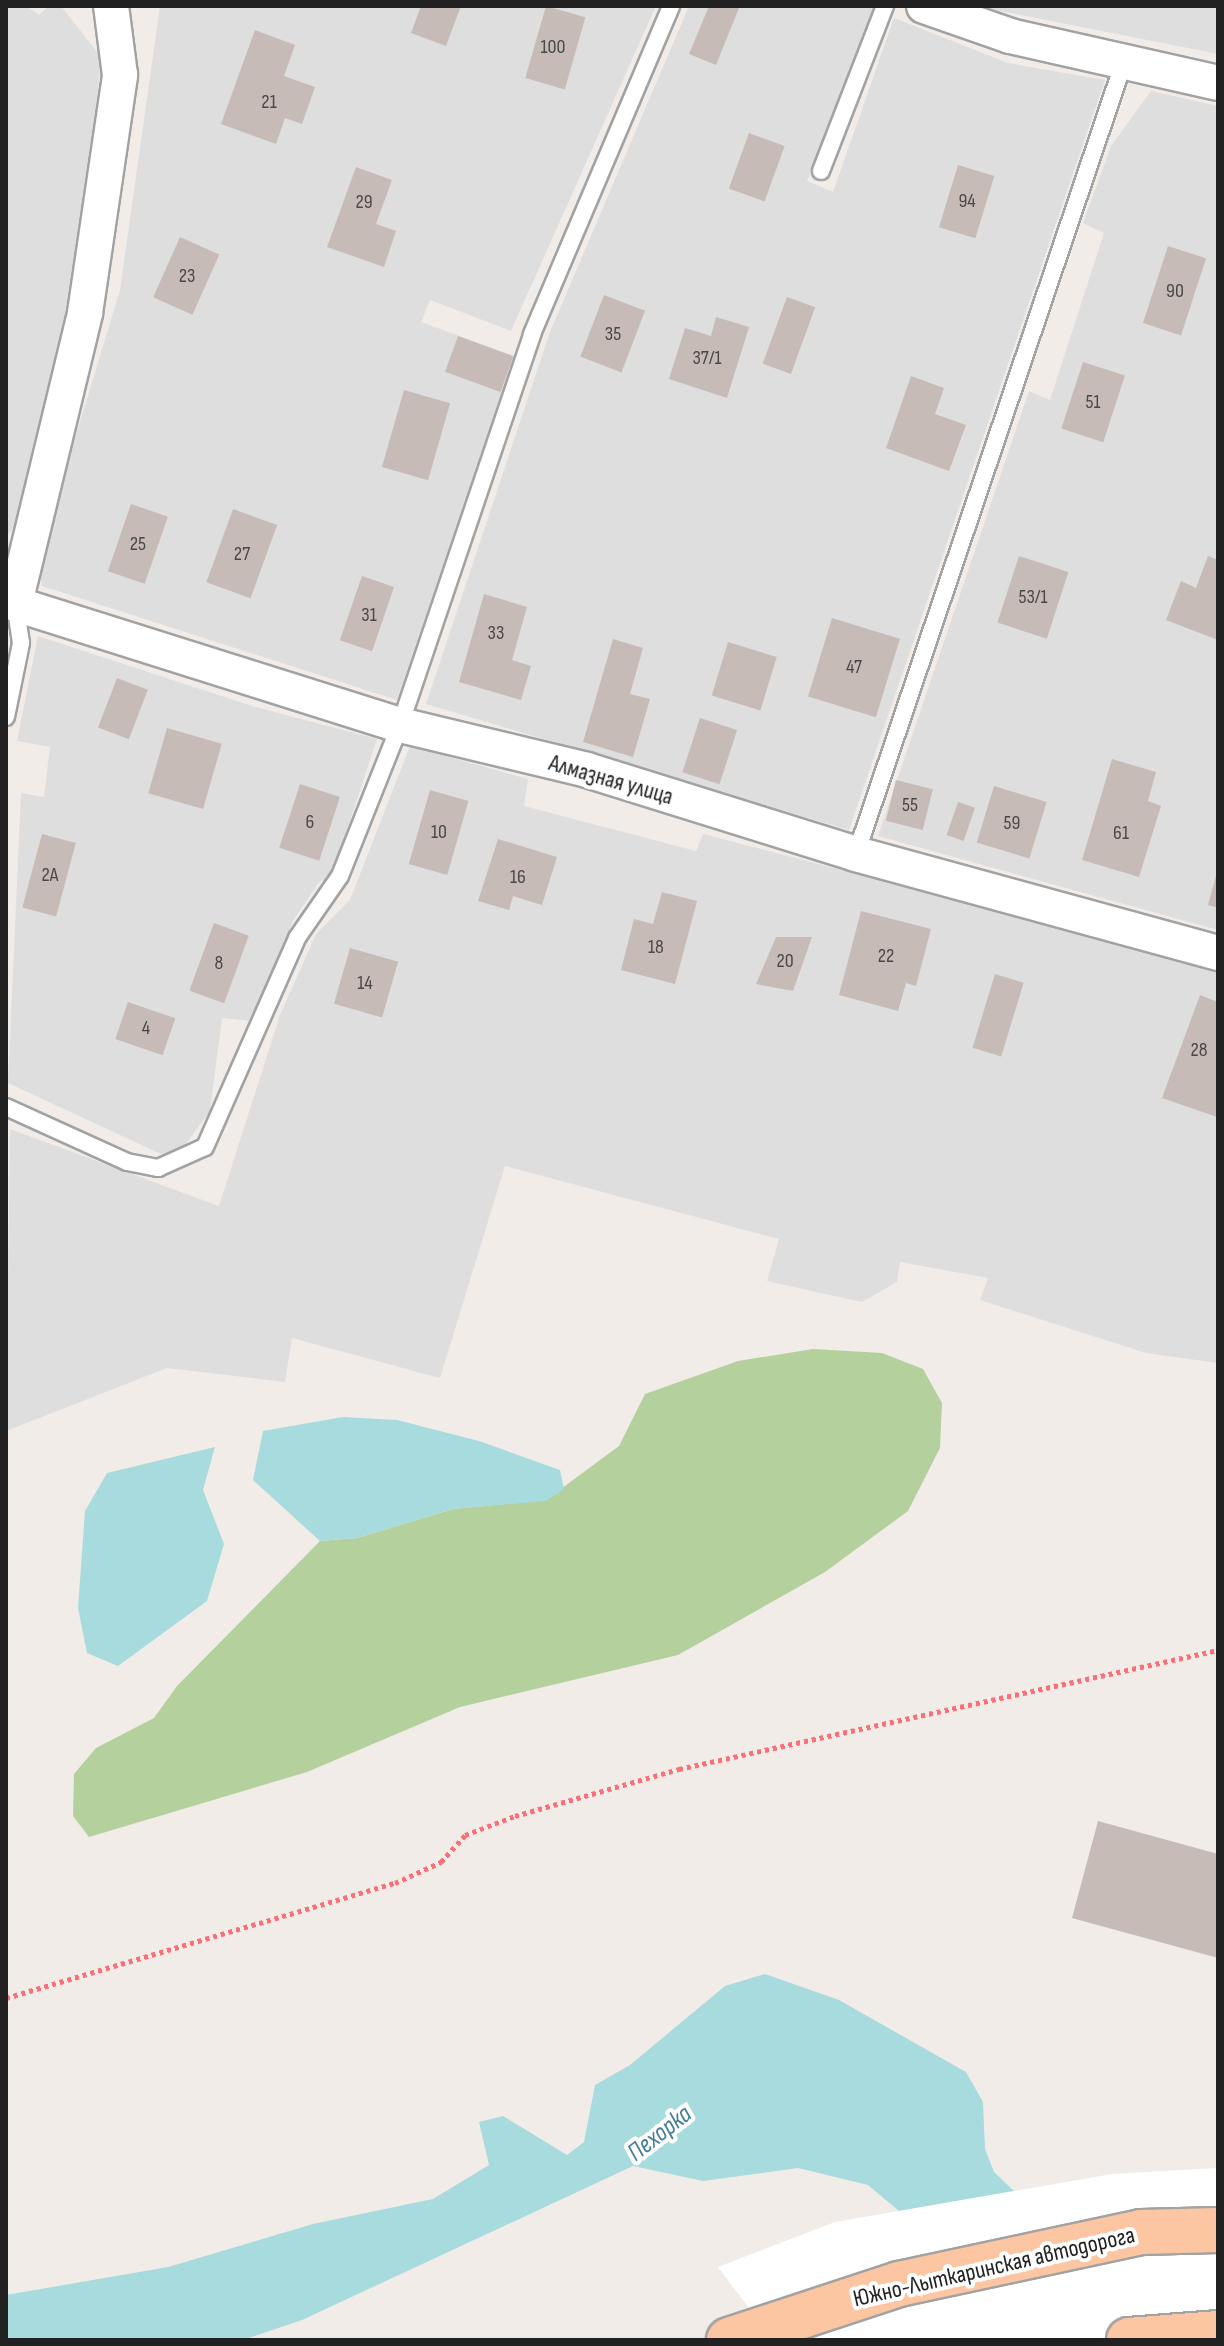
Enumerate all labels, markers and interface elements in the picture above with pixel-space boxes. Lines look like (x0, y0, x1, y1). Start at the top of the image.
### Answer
house number: 100 (541, 35, 565, 59)
house number: 21 (261, 90, 277, 114)
house number: 94 (958, 189, 976, 213)
house number: 29 (355, 190, 373, 214)
house number: 23 (179, 264, 195, 288)
house number: 90 (1166, 279, 1184, 303)
house number: 35 (605, 322, 621, 346)
house number: 37/1 (692, 346, 722, 370)
house number: 51 (1085, 390, 1101, 414)
house number: 25 (130, 532, 146, 556)
house number: 27 (234, 542, 250, 566)
house number: 53/1 (1018, 585, 1048, 609)
house number: 31 (361, 603, 377, 627)
house number: 33 (488, 621, 504, 645)
house number: 47 (846, 655, 862, 679)
street label: Алмазная улица (546, 749, 676, 811)
house number: 55 (902, 793, 918, 817)
house number: 6 (306, 810, 314, 834)
house number: 59 (1004, 811, 1020, 835)
house number: 10 (431, 820, 447, 844)
house number: 61 (1113, 821, 1129, 845)
house number: 2А (42, 863, 58, 887)
house number: 16 (510, 865, 526, 889)
house number: 18 (648, 935, 664, 959)
house number: 22 (878, 944, 894, 968)
house number: 20 (776, 949, 794, 973)
house number: 8 (215, 951, 223, 975)
house number: 14 (357, 971, 373, 995)
house number: 4 (142, 1016, 150, 1040)
house number: 28 (1191, 1038, 1207, 1062)
water label: Пехорка (622, 2099, 698, 2169)
street label: Южно-Лыткаринская автодорога (850, 2221, 1138, 2313)

